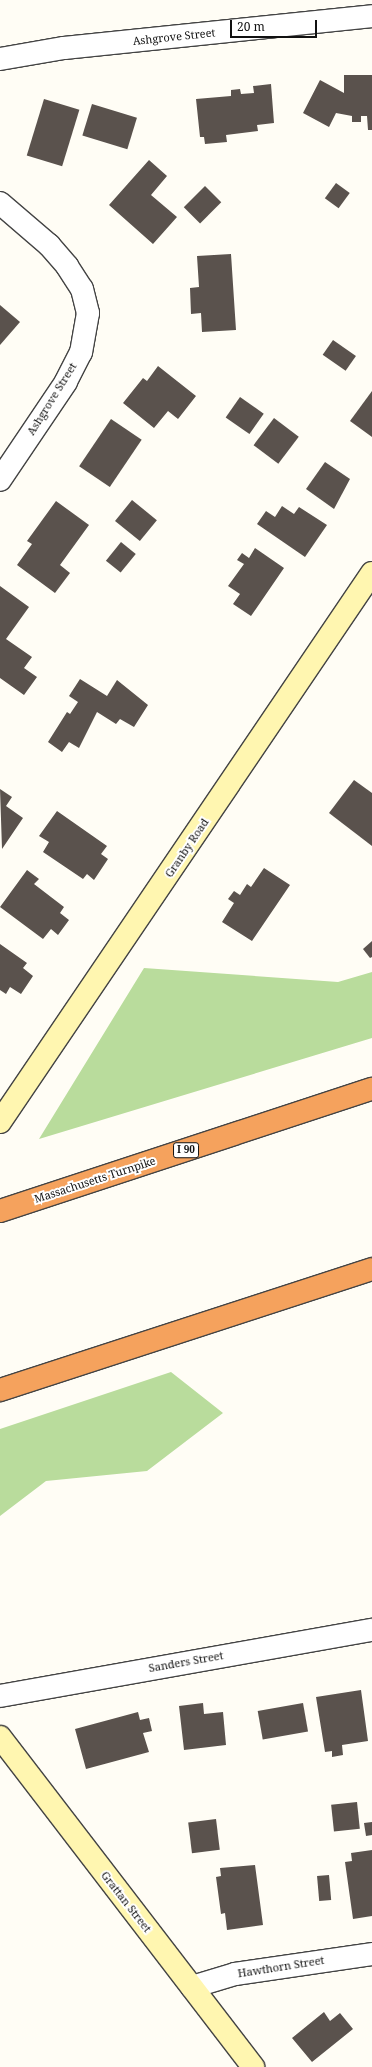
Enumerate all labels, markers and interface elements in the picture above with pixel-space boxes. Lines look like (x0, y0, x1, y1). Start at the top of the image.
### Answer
scale bar (232, 12, 319, 38)
text: 20 m (237, 18, 265, 35)
street label: Ashgrove Street (132, 26, 216, 48)
street label: Ashgrove Street (24, 360, 80, 438)
street label: Granby Road (162, 816, 212, 880)
road number: I 90 (173, 1142, 199, 1158)
street label: Massachusetts Turnpike (33, 1154, 157, 1206)
street label: Sanders Street (148, 1649, 224, 1675)
street label: Grattan Street (98, 1869, 154, 1935)
street label: Hawthorn Street (237, 1954, 325, 1980)

